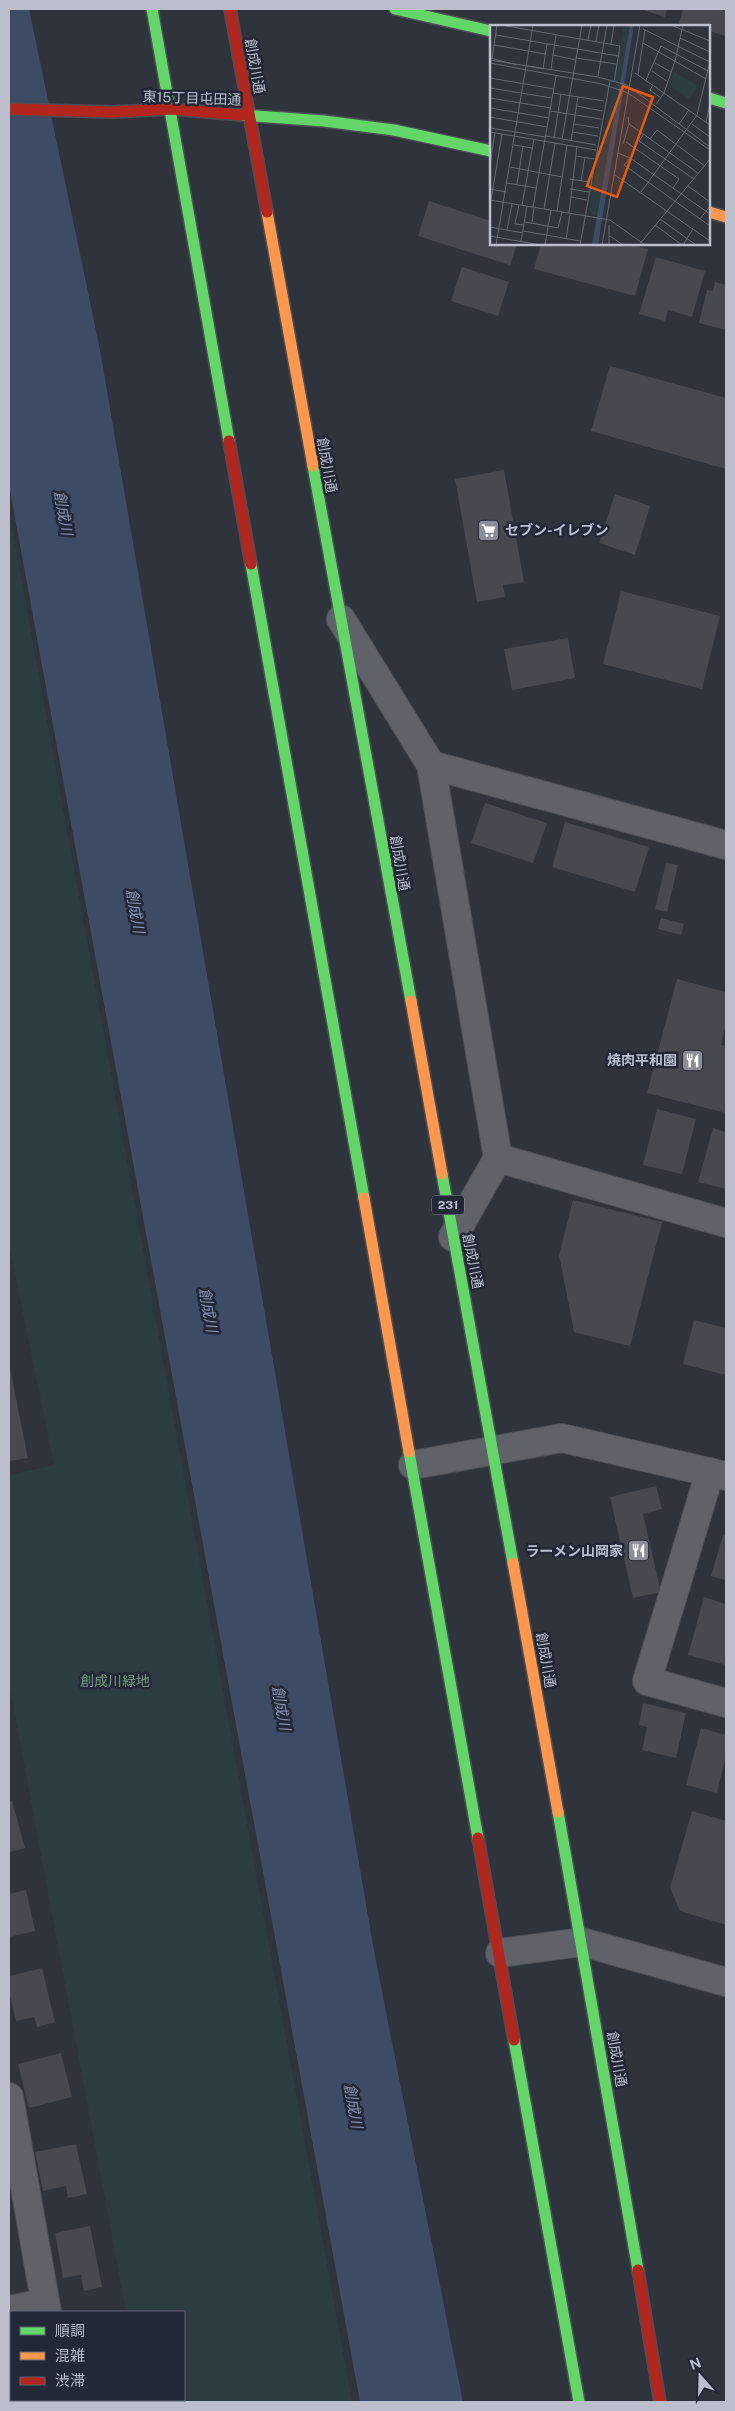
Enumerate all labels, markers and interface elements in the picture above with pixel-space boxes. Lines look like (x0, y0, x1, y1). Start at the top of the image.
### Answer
inset map (490, 25, 710, 245)
street label: 創成川通 (242, 37, 268, 95)
street label: 東15丁目屯田通 (142, 88, 242, 108)
street label: 創成川通 (314, 436, 340, 494)
water label: 創成川 (51, 489, 76, 539)
supermarket icon: セブン-イレブン (477, 518, 501, 542)
place label: セブン-イレブン (505, 522, 609, 538)
street label: 創成川通 (387, 834, 413, 892)
water label: 創成川 (123, 887, 148, 937)
restaurant icon: 焼肉平和園 (681, 1048, 705, 1072)
place label: 焼肉平和園 (607, 1052, 677, 1068)
road number: 231 (432, 1196, 464, 1214)
street label: 創成川通 (460, 1232, 486, 1290)
water label: 創成川 (196, 1286, 221, 1336)
restaurant icon: ラーメン山岡家 (627, 1539, 651, 1563)
place label: ラーメン山岡家 (526, 1543, 623, 1559)
street label: 創成川通 (533, 1631, 559, 1689)
park label: 創成川緑地 (80, 1673, 150, 1689)
water label: 創成川 (269, 1684, 294, 1734)
street label: 創成川通 (604, 2030, 630, 2088)
water label: 創成川 (341, 2082, 366, 2132)
legend (10, 2311, 185, 2401)
text: 順調 (55, 2322, 85, 2339)
text: 混雑 (55, 2347, 85, 2364)
north arrow (675, 2351, 725, 2401)
text: N (688, 2354, 703, 2373)
text: 渋滞 (55, 2372, 85, 2389)

